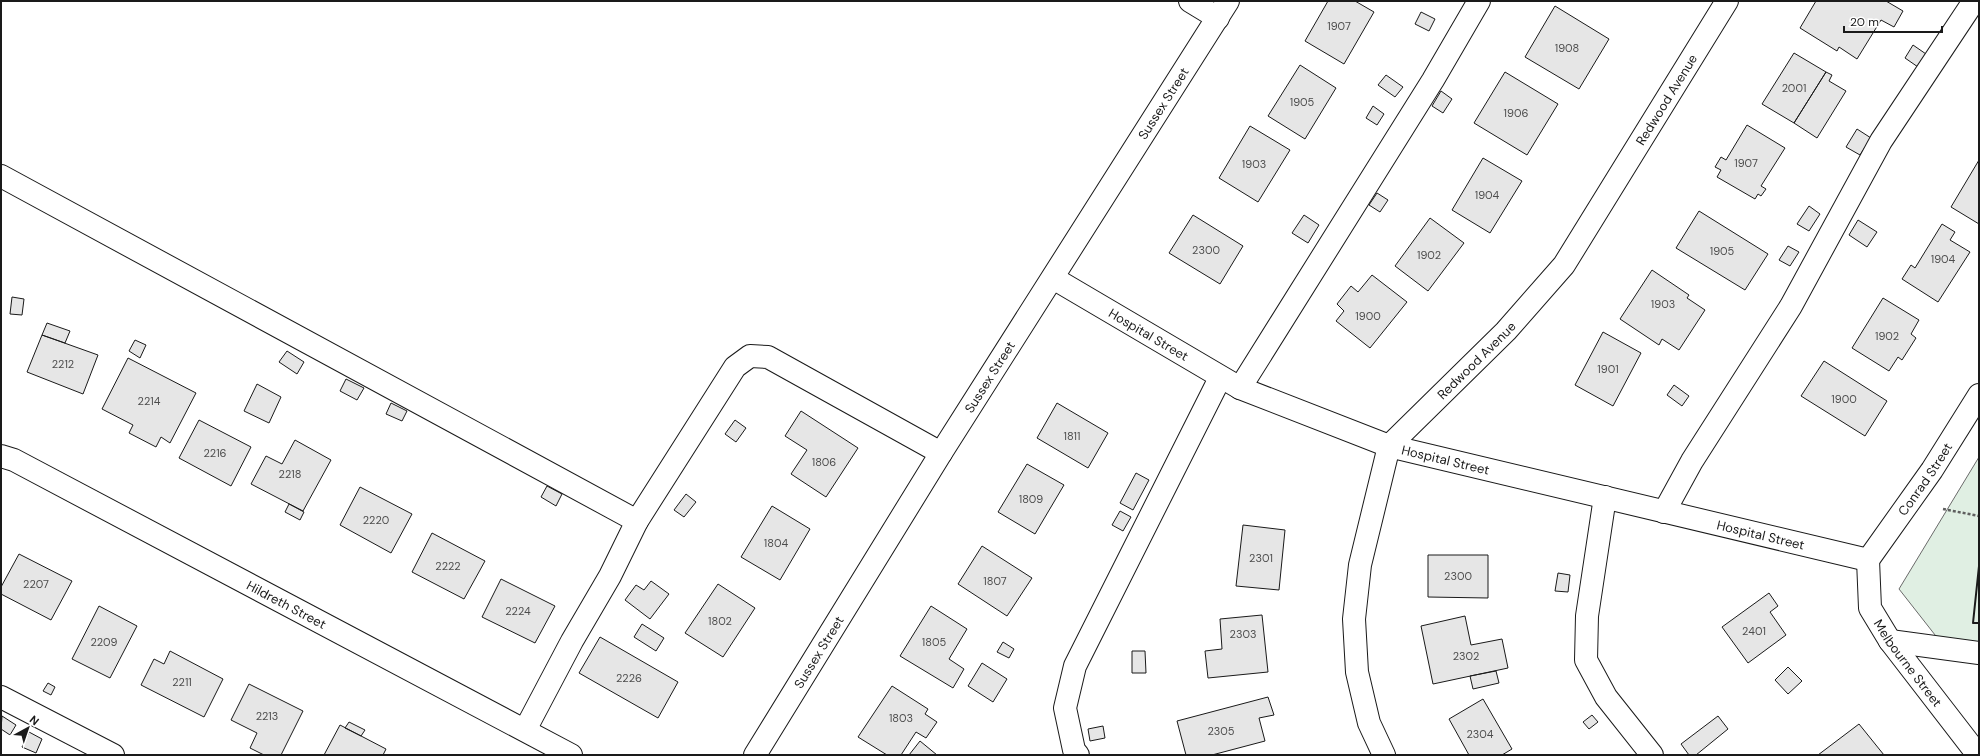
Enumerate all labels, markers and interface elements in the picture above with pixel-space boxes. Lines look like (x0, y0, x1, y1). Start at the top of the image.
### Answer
scale bar (1844, 8, 1942, 34)
text: 20 m (1850, 14, 1879, 30)
house number: 1907 (1327, 19, 1351, 33)
house number: 1908 (1555, 41, 1579, 55)
street label: Redwood Avenue (1632, 51, 1701, 148)
street label: Sussex Street (1134, 64, 1193, 143)
house number: 2001 (1782, 81, 1806, 95)
house number: 1905 (1290, 95, 1315, 109)
house number: 1906 (1504, 106, 1528, 120)
house number: 1907 (1734, 156, 1758, 170)
house number: 1903 (1242, 157, 1266, 171)
house number: 1904 (1475, 188, 1500, 202)
house number: 2300 (1192, 243, 1220, 257)
house number: 1905 (1710, 244, 1735, 258)
house number: 1902 (1417, 248, 1441, 262)
house number: 1904 (1931, 252, 1956, 266)
house number: 1903 (1651, 297, 1675, 311)
street label: Hospital Street (1105, 305, 1191, 365)
house number: 1900 (1355, 309, 1381, 323)
street label: Redwood Avenue (1434, 318, 1520, 403)
house number: 1902 (1875, 329, 1899, 343)
street label: Sussex Street (961, 338, 1019, 416)
house number: 2212 (52, 357, 74, 371)
house number: 1901 (1597, 362, 1619, 376)
house number: 1900 (1831, 392, 1857, 406)
house number: 2214 (138, 394, 161, 408)
house number: 1811 (1064, 429, 1080, 443)
street label: Conrad Street (1894, 439, 1956, 519)
street label: Hospital Street (1400, 441, 1491, 479)
house number: 2216 (203, 446, 227, 460)
house number: 1806 (812, 455, 836, 469)
house number: 2218 (279, 467, 301, 481)
house number: 1809 (1019, 492, 1043, 506)
house number: 2220 (363, 513, 389, 527)
street label: Hospital Street (1715, 516, 1806, 554)
house number: 1804 (764, 536, 788, 550)
house number: 2301 (1249, 551, 1273, 565)
house number: 2222 (435, 559, 461, 573)
house number: 2300 (1444, 569, 1472, 583)
house number: 1807 (983, 574, 1007, 588)
house number: 2207 (23, 577, 49, 591)
street label: Hildreth Street (244, 577, 329, 633)
house number: 2224 (505, 604, 531, 618)
street label: Sussex Street (790, 613, 848, 692)
house number: 1802 (708, 614, 732, 628)
street label: Melbourne Street (1870, 616, 1946, 710)
house number: 2401 (1742, 624, 1766, 638)
house number: 2303 (1230, 627, 1256, 641)
house number: 2209 (91, 635, 118, 649)
house number: 1805 (922, 635, 946, 649)
house number: 2302 (1453, 649, 1479, 663)
house number: 2226 (616, 671, 642, 685)
house number: 2211 (172, 675, 192, 689)
north arrow (8, 708, 48, 748)
house number: 2213 (256, 709, 278, 723)
house number: 1803 (889, 711, 913, 725)
text: N (27, 712, 42, 728)
house number: 2305 (1207, 724, 1235, 738)
house number: 2304 (1466, 727, 1494, 741)

